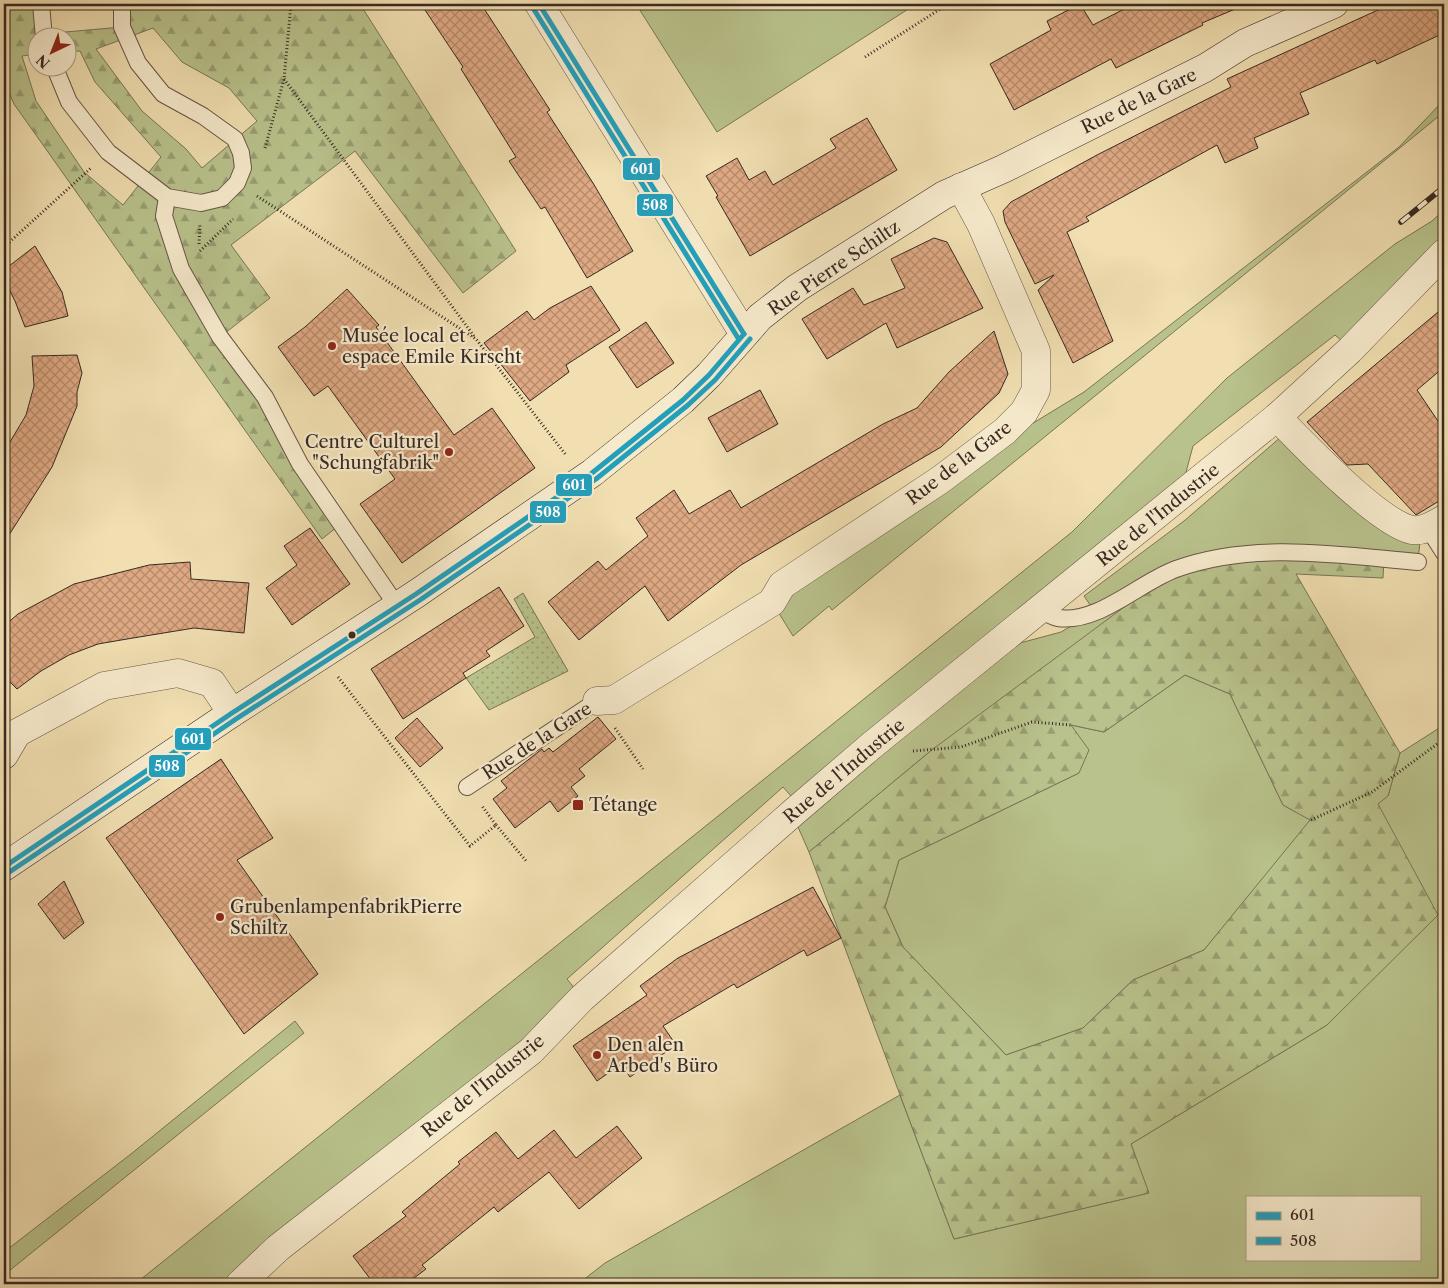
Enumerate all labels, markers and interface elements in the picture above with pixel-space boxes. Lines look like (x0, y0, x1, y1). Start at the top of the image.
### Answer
north arrow (28, 28, 78, 78)
text: N (33, 51, 54, 72)
street label: Rue de la Gare (1078, 64, 1200, 138)
line badge: 601 (622, 157, 661, 181)
text: 601 (630, 160, 654, 178)
line badge: 508 (636, 193, 674, 217)
text: 508 (642, 196, 668, 214)
street label: Rue Pierre Schiltz (764, 216, 904, 320)
place label: Musée local et espace Emile Kirscht (342, 325, 522, 368)
marker: Musée local et espace Emile Kirscht (326, 340, 338, 352)
street label: Rue de la Gare (902, 416, 1016, 510)
place label: Centre Culturel "Schungfabrik" (305, 431, 439, 474)
marker: Centre Culturel "Schungfabrik" (443, 446, 455, 458)
street label: Rue de l'Industrie (1092, 459, 1224, 571)
line badge: 601 (555, 473, 593, 497)
text: 601 (562, 476, 586, 494)
line badge: 508 (529, 500, 567, 524)
text: 508 (535, 503, 561, 521)
unlabelled marker (347, 630, 357, 640)
street label: Rue de la Gare (478, 698, 596, 784)
street label: Rue de l'Industrie (779, 714, 909, 828)
line badge: 601 (174, 727, 212, 751)
text: 601 (181, 730, 205, 748)
line badge: 508 (148, 754, 186, 778)
text: 508 (154, 757, 180, 775)
place label: Tétange (589, 794, 657, 816)
marker: Tétange (571, 798, 585, 812)
place label: GrubenlampenfabrikPierre Schiltz (230, 896, 462, 939)
marker: GrubenlampenfabrikPierre Schiltz (214, 911, 226, 923)
street label: Rue de l'Industrie (417, 1030, 549, 1142)
place label: Den alen Arbed's Büro (606, 1034, 718, 1077)
marker: Den alen Arbed's Büro (591, 1049, 603, 1061)
legend (1246, 1196, 1420, 1260)
text: 601 (1290, 1205, 1315, 1224)
text: 508 (1290, 1231, 1317, 1250)

